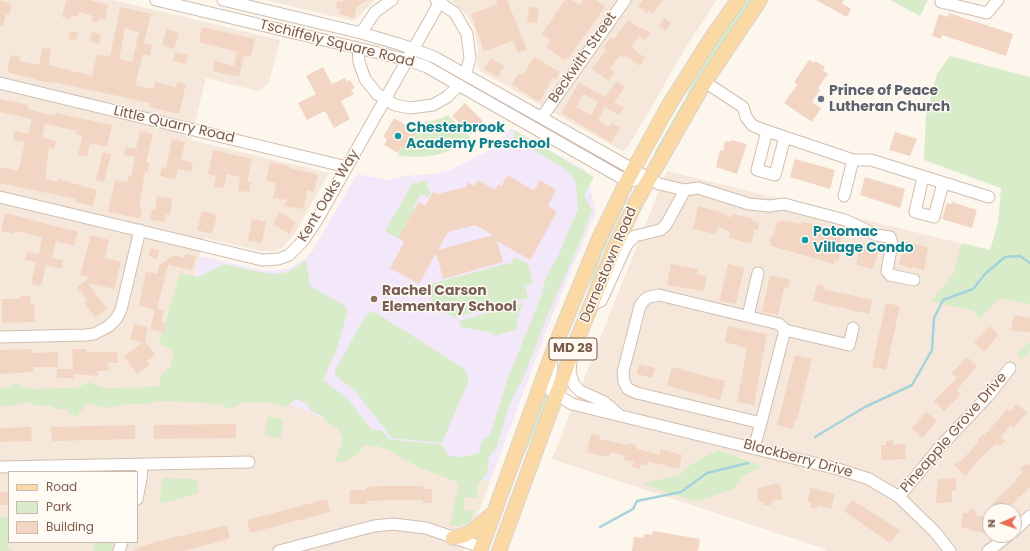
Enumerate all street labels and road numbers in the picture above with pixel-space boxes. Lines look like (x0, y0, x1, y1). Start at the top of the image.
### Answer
street label: Beckwith Street (546, 9, 620, 107)
street label: Tschiffely Square Road (258, 17, 416, 71)
street label: Little Quarry Road (112, 103, 236, 147)
street label: Kent Oaks Way (295, 147, 363, 245)
street label: Darnestown Road (577, 205, 641, 325)
road number: MD 28 (549, 338, 597, 360)
street label: Pineapple Grove Drive (897, 369, 1011, 497)
street label: Blackberry Drive (741, 436, 855, 482)

